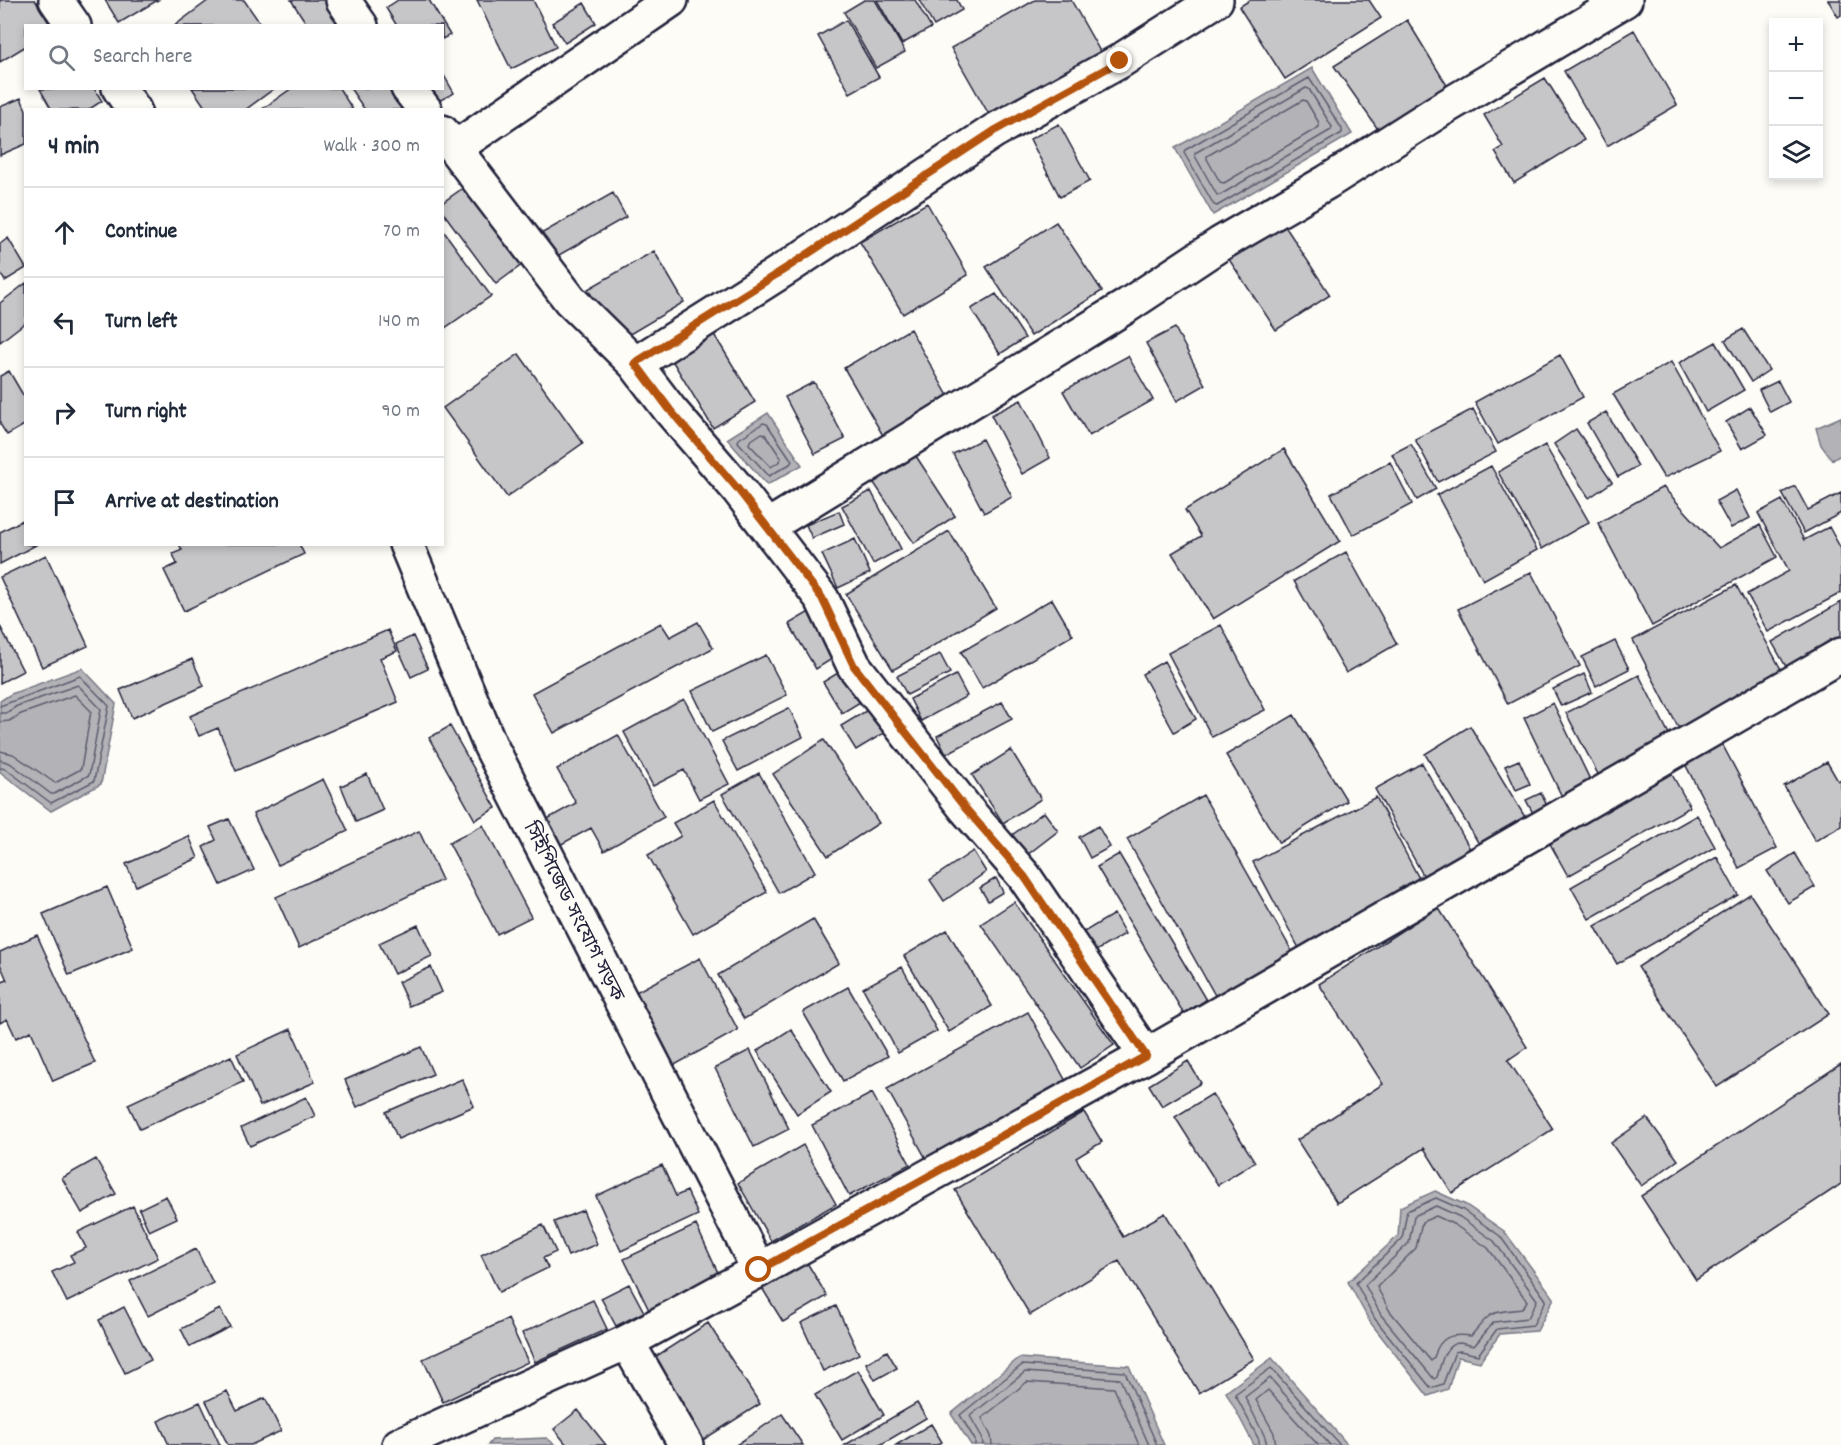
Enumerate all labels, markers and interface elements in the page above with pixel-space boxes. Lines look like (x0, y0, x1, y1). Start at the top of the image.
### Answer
map controls (1769, 18, 1823, 180)
button: + (1769, 18, 1823, 72)
search box (24, 24, 444, 90)
icon: search (45, 41, 78, 74)
text: Search here (93, 42, 192, 73)
route end (1106, 47, 1132, 73)
button: − (1769, 72, 1823, 126)
button: layers (1769, 126, 1823, 180)
text: 4 min (48, 129, 99, 166)
text: Walk · 300 m (323, 133, 420, 161)
icon: ahead (48, 216, 81, 249)
text: Continue (105, 217, 177, 248)
text: 70 m (383, 218, 420, 246)
icon: left (48, 306, 81, 339)
text: Turn left (105, 307, 177, 338)
text: 140 m (378, 308, 420, 336)
icon: right (48, 396, 81, 429)
text: Turn right (105, 397, 187, 428)
text: 90 m (382, 398, 420, 426)
icon: arrive (48, 486, 81, 519)
text: Arrive at destination (105, 487, 279, 518)
street label: সিইপিজেড সংযোগ সড়ক (514, 816, 631, 1008)
route start (745, 1256, 771, 1282)

